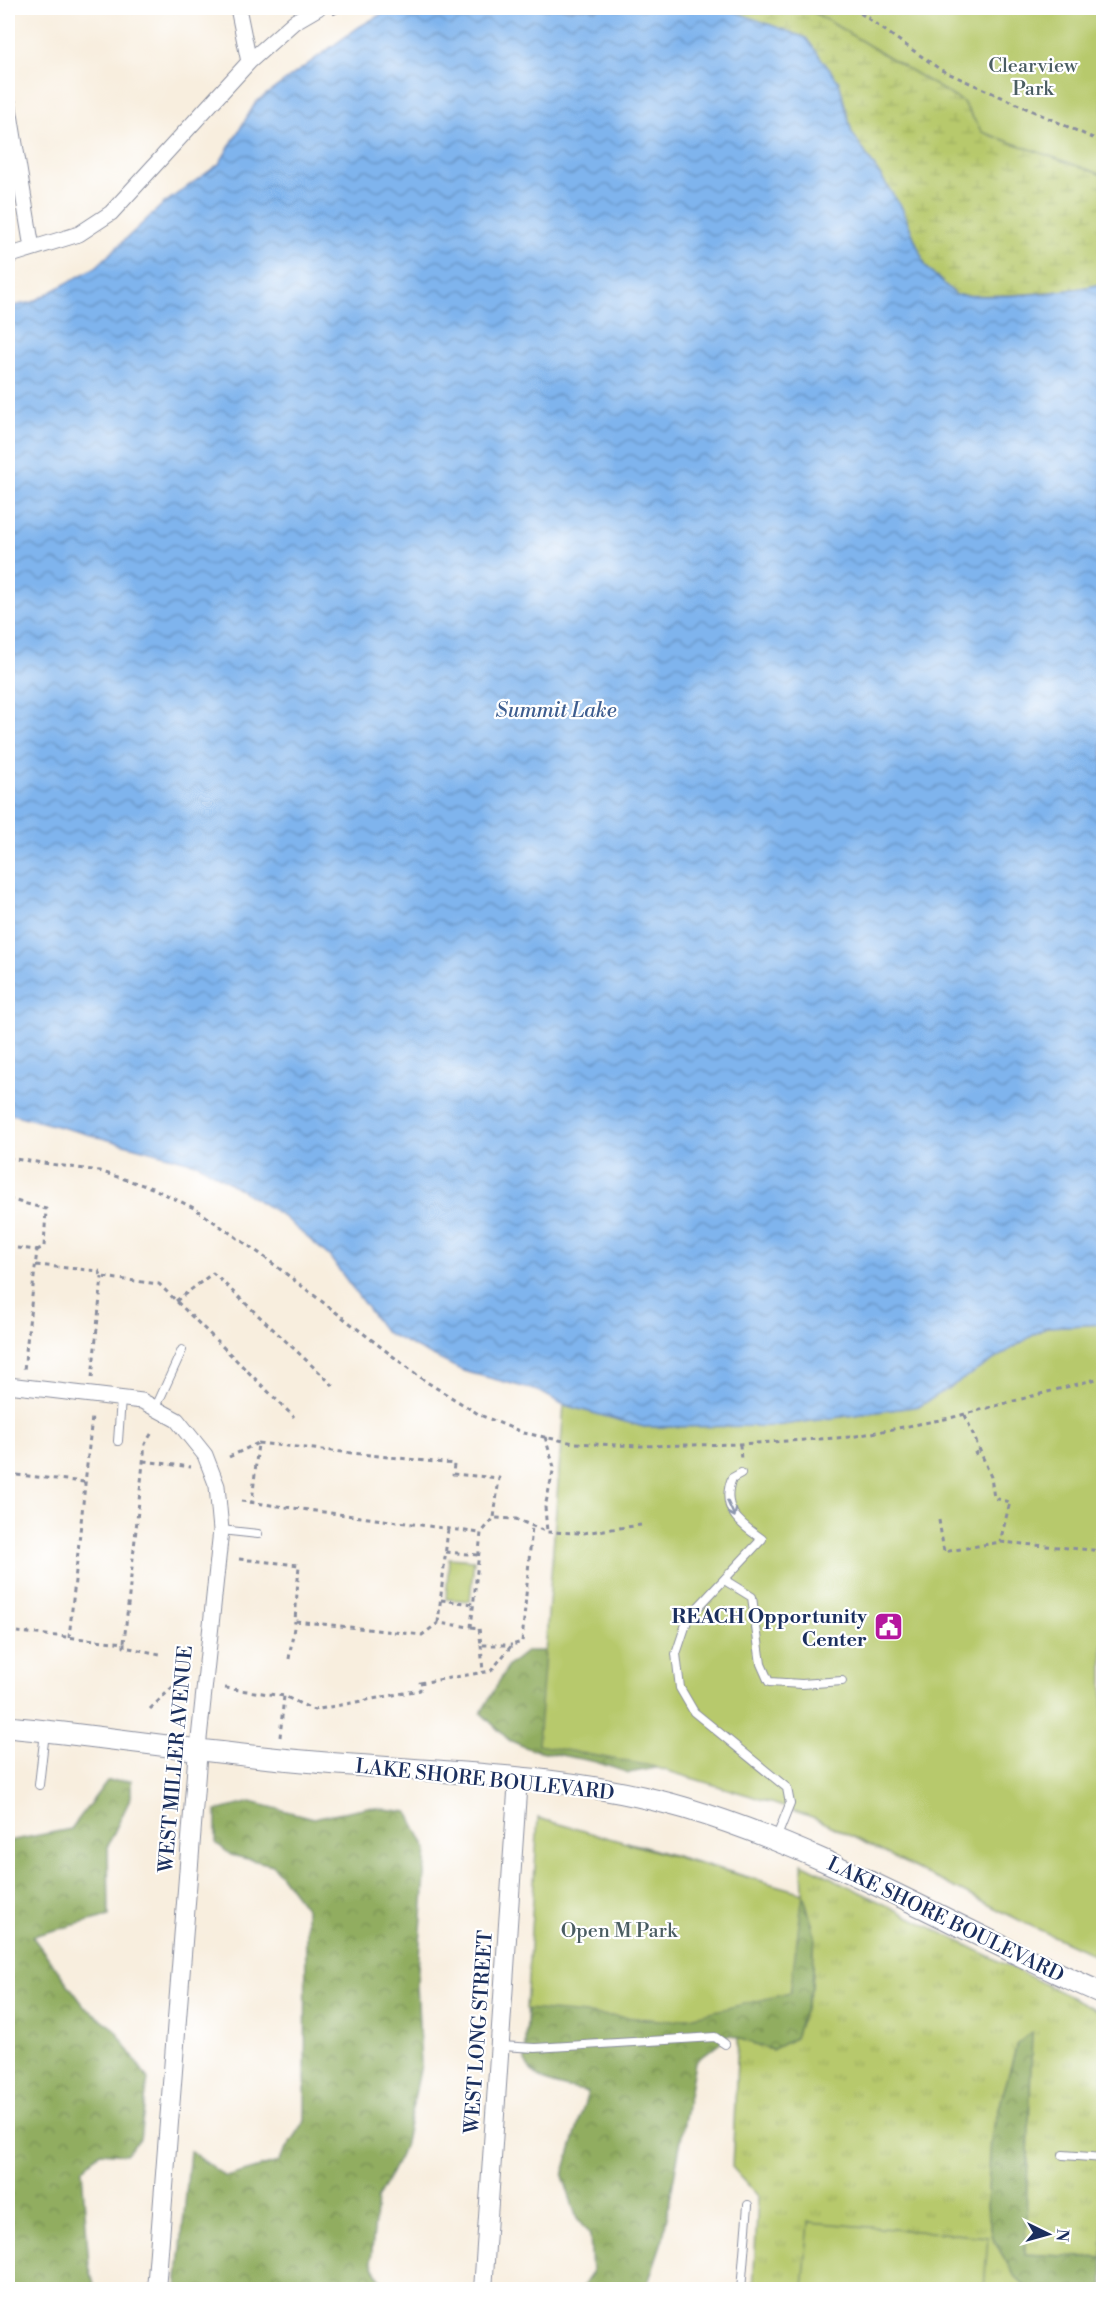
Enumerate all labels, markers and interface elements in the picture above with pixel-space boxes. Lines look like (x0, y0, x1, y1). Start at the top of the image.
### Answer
park label: Clearview Park (988, 54, 1079, 102)
water label: Summit Lake (496, 698, 617, 724)
one-way arrow (726, 1500, 738, 1518)
place label: REACH Opportunity Center (672, 1605, 868, 1653)
public building icon: REACH Opportunity Center (872, 1611, 904, 1643)
street label: WEST MILLER AVENUE (154, 1644, 199, 1875)
street label: LAKE SHORE BOULEVARD (354, 1754, 616, 1807)
street label: LAKE SHORE BOULEVARD (823, 1852, 1068, 1989)
park label: Open M Park (561, 1919, 679, 1944)
street label: WEST LONG STREET (460, 1929, 499, 2136)
north arrow (1018, 2204, 1078, 2264)
text: N (1051, 2228, 1072, 2243)

